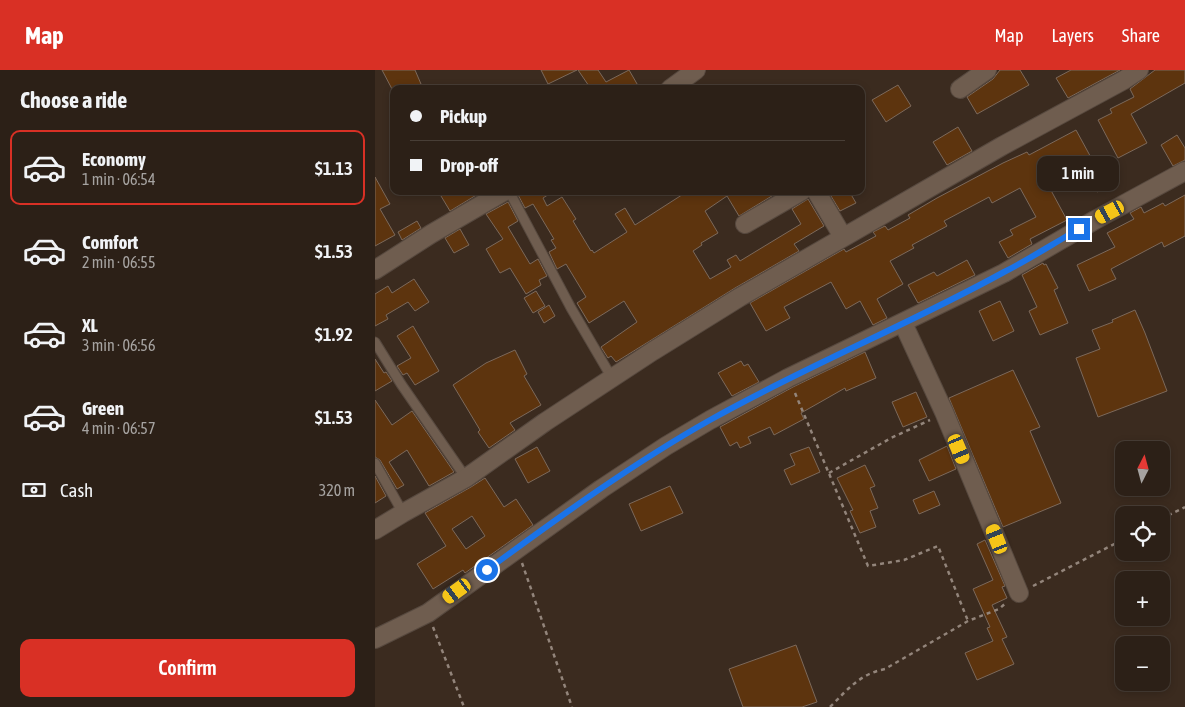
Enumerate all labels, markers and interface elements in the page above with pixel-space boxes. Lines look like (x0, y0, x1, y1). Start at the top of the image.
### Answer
text: Map (25, 22, 64, 49)
text: Map (994, 25, 1023, 46)
text: Layers (1051, 25, 1094, 46)
text: Share (1122, 25, 1160, 46)
text: Choose a ride (20, 87, 127, 113)
text: Pickup (440, 105, 487, 127)
icon: car (22, 145, 67, 190)
text: Economy (82, 148, 146, 170)
text: Drop-off (440, 154, 498, 176)
callout: 1 min (1038, 156, 1120, 192)
text: $1.13 (315, 157, 353, 179)
text: 1 min (1062, 164, 1094, 182)
text: 1 min · 06:54 (82, 170, 155, 188)
car (1093, 198, 1126, 226)
route end (1068, 218, 1090, 240)
icon: car (22, 228, 67, 273)
text: Comfort (82, 231, 138, 253)
text: $1.53 (315, 240, 353, 262)
text: 2 min · 06:55 (82, 253, 155, 271)
icon: car (22, 311, 67, 356)
text: XL (82, 314, 98, 336)
text: $1.92 (315, 323, 353, 345)
text: 3 min · 06:56 (82, 336, 155, 354)
icon: car (22, 394, 67, 439)
text: Green (82, 397, 124, 419)
text: $1.53 (315, 406, 353, 428)
text: 4 min · 06:57 (82, 419, 155, 437)
car (946, 432, 971, 466)
north arrow (1115, 441, 1170, 496)
map controls (1115, 441, 1170, 691)
icon: cash (20, 476, 48, 504)
text: Cash (60, 479, 93, 501)
text: 320 m (319, 481, 355, 499)
button: locate (1115, 506, 1170, 561)
car (984, 522, 1009, 556)
route start (476, 559, 498, 581)
button: + (1115, 571, 1170, 626)
car (440, 576, 473, 606)
button: − (1115, 636, 1170, 691)
button: Confirm (20, 639, 355, 697)

